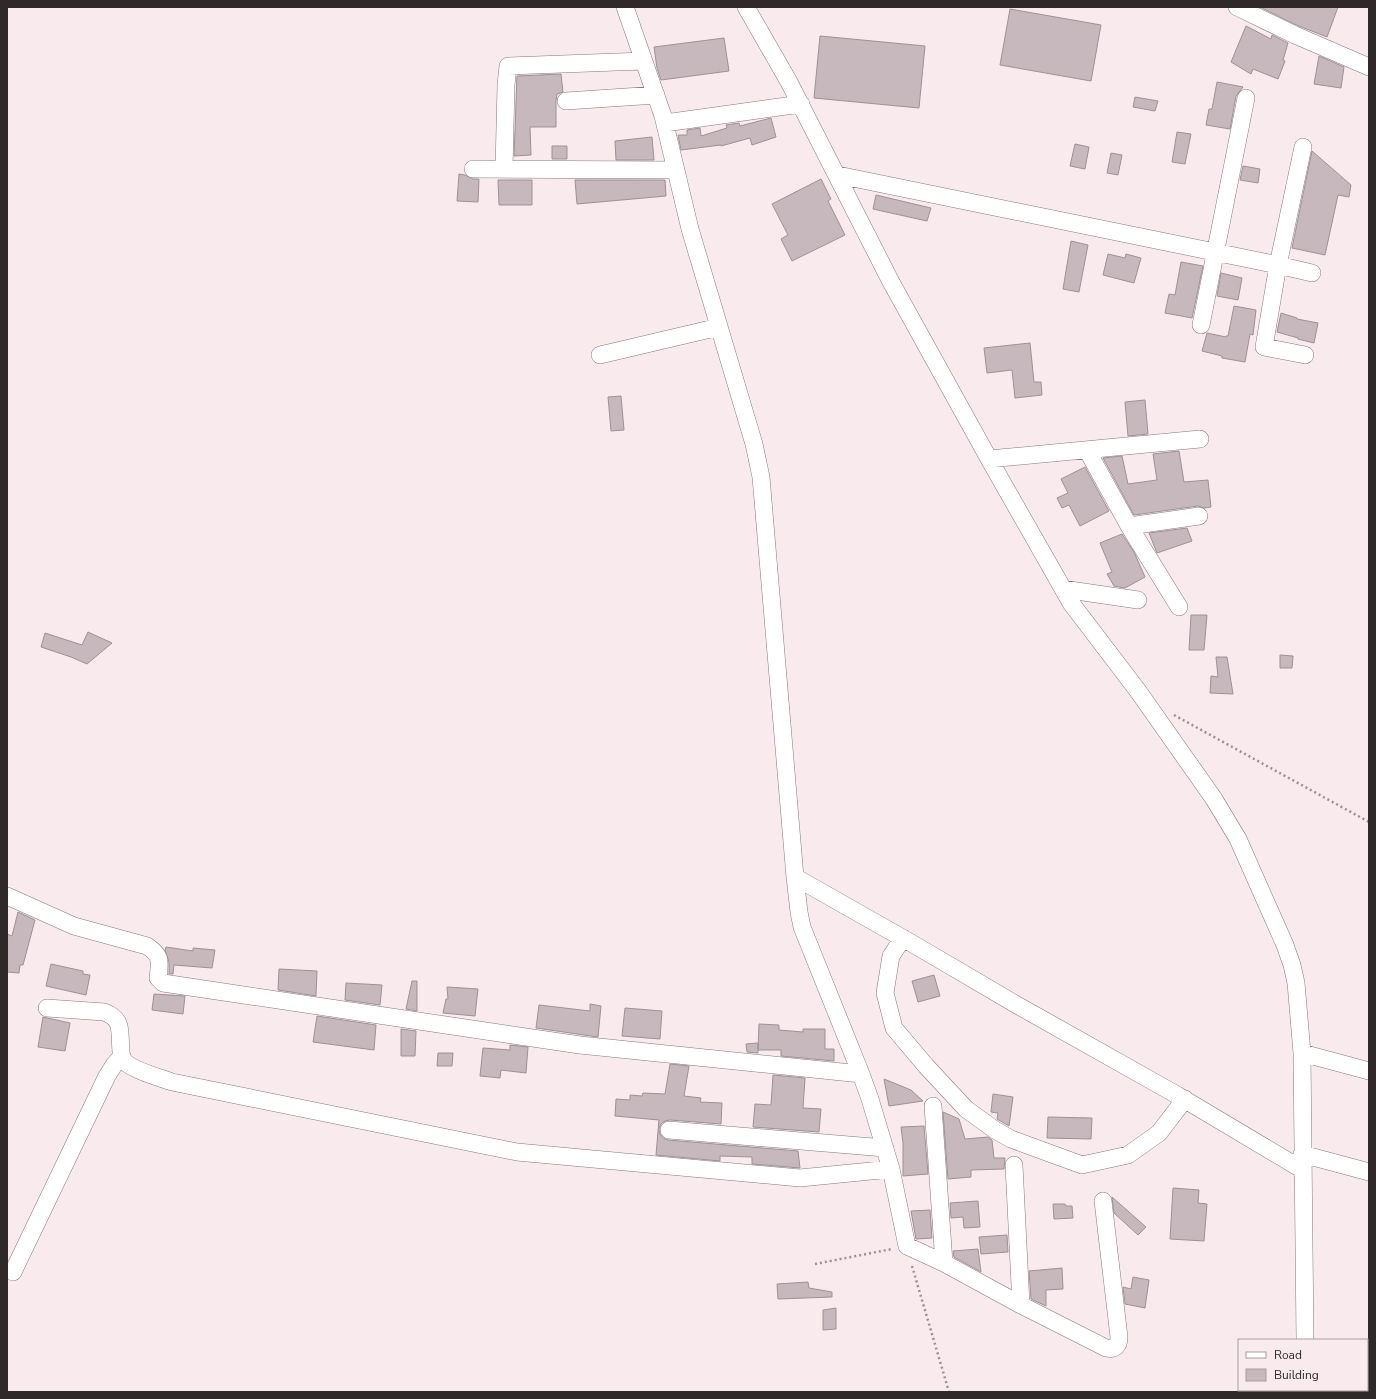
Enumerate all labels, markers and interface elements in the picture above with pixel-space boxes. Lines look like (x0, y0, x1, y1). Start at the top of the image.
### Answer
legend (1238, 1339, 1368, 1391)
text: Road (1274, 1347, 1302, 1363)
text: Building (1274, 1367, 1319, 1383)

